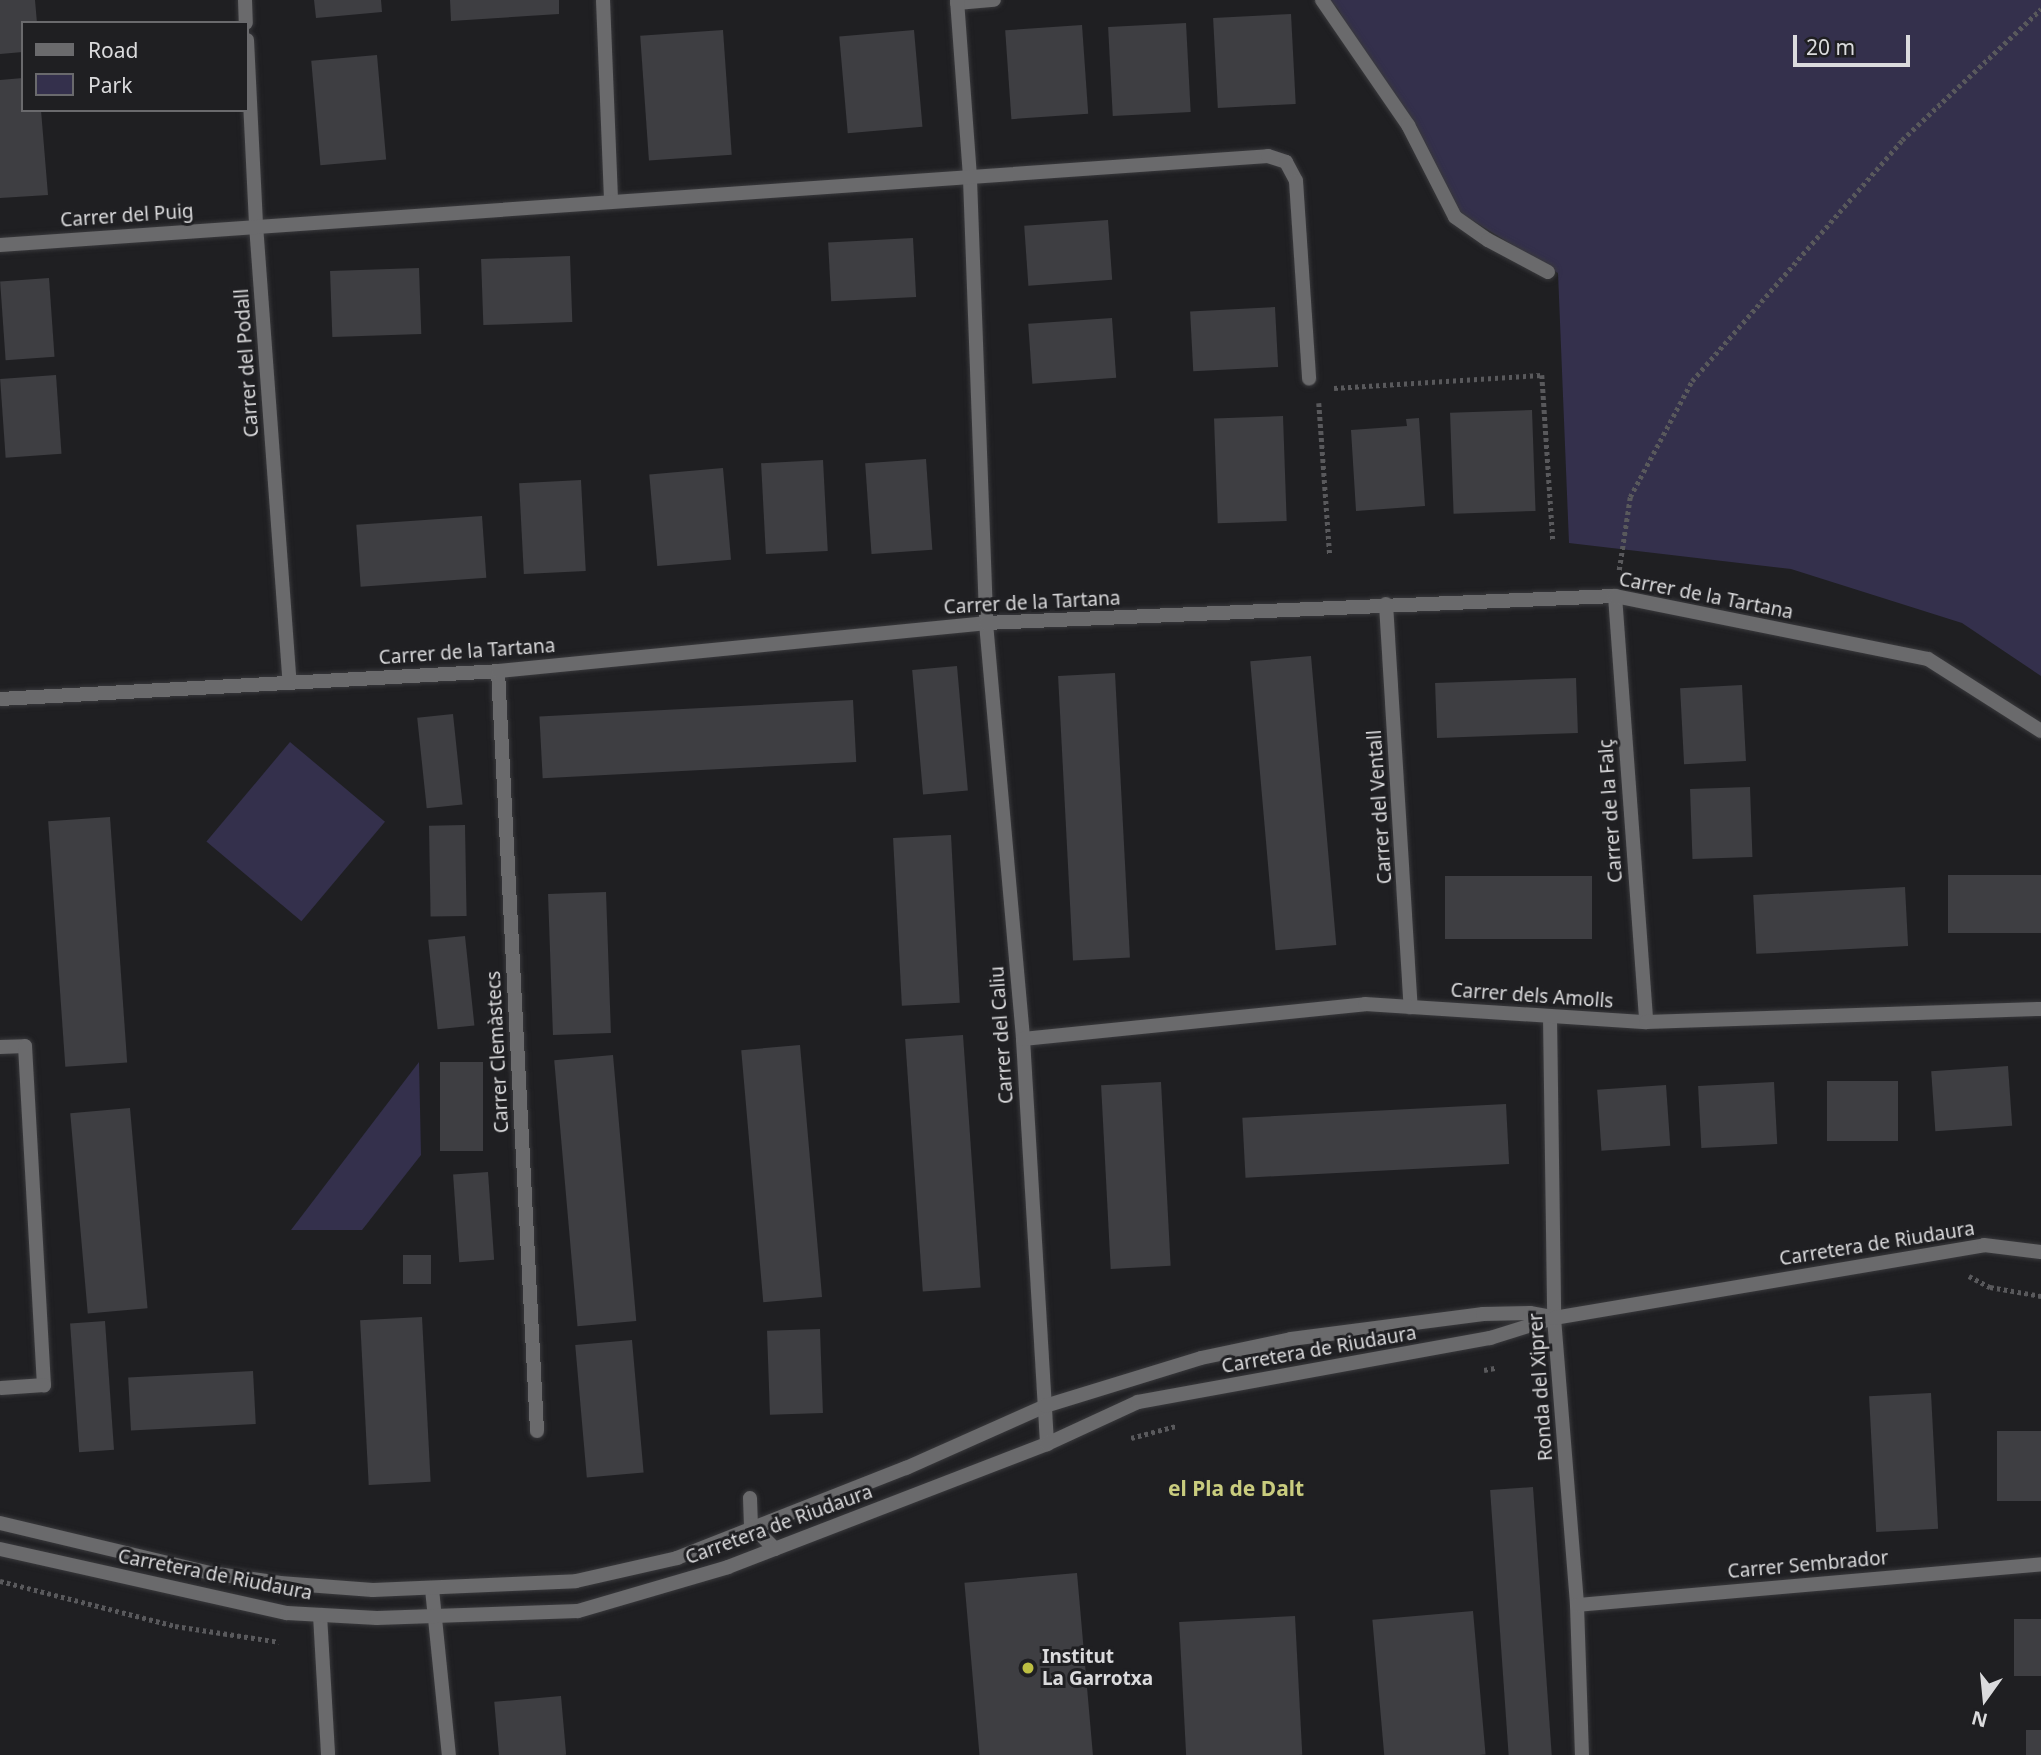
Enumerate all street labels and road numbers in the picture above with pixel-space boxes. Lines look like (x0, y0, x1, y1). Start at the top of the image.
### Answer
street label: Carrer del Puig (60, 200, 194, 232)
street label: Carrer del Podall (230, 288, 264, 438)
street label: Carrer de la Tartana (1617, 568, 1795, 624)
street label: Carrer de la Tartana (943, 587, 1121, 619)
street label: Carrer de la Tartana (378, 634, 556, 670)
street label: Carrer del Ventall (1363, 729, 1397, 885)
street label: Carrer de la Falç (1595, 738, 1627, 884)
street label: Carrer del Caliu (986, 965, 1018, 1105)
street label: Carrer Clemàstecs (482, 970, 514, 1134)
street label: Carrer dels Amolls (1450, 979, 1614, 1013)
street label: Carretera de Riudaura (1778, 1217, 1976, 1271)
street label: Ronda del Xiprer (1524, 1312, 1558, 1462)
street label: Carretera de Riudaura (1220, 1322, 1418, 1378)
street label: Carretera de Riudaura (682, 1481, 876, 1569)
street label: Carretera de Riudaura (116, 1545, 314, 1605)
street label: Carrer Sembrador (1727, 1547, 1889, 1583)

